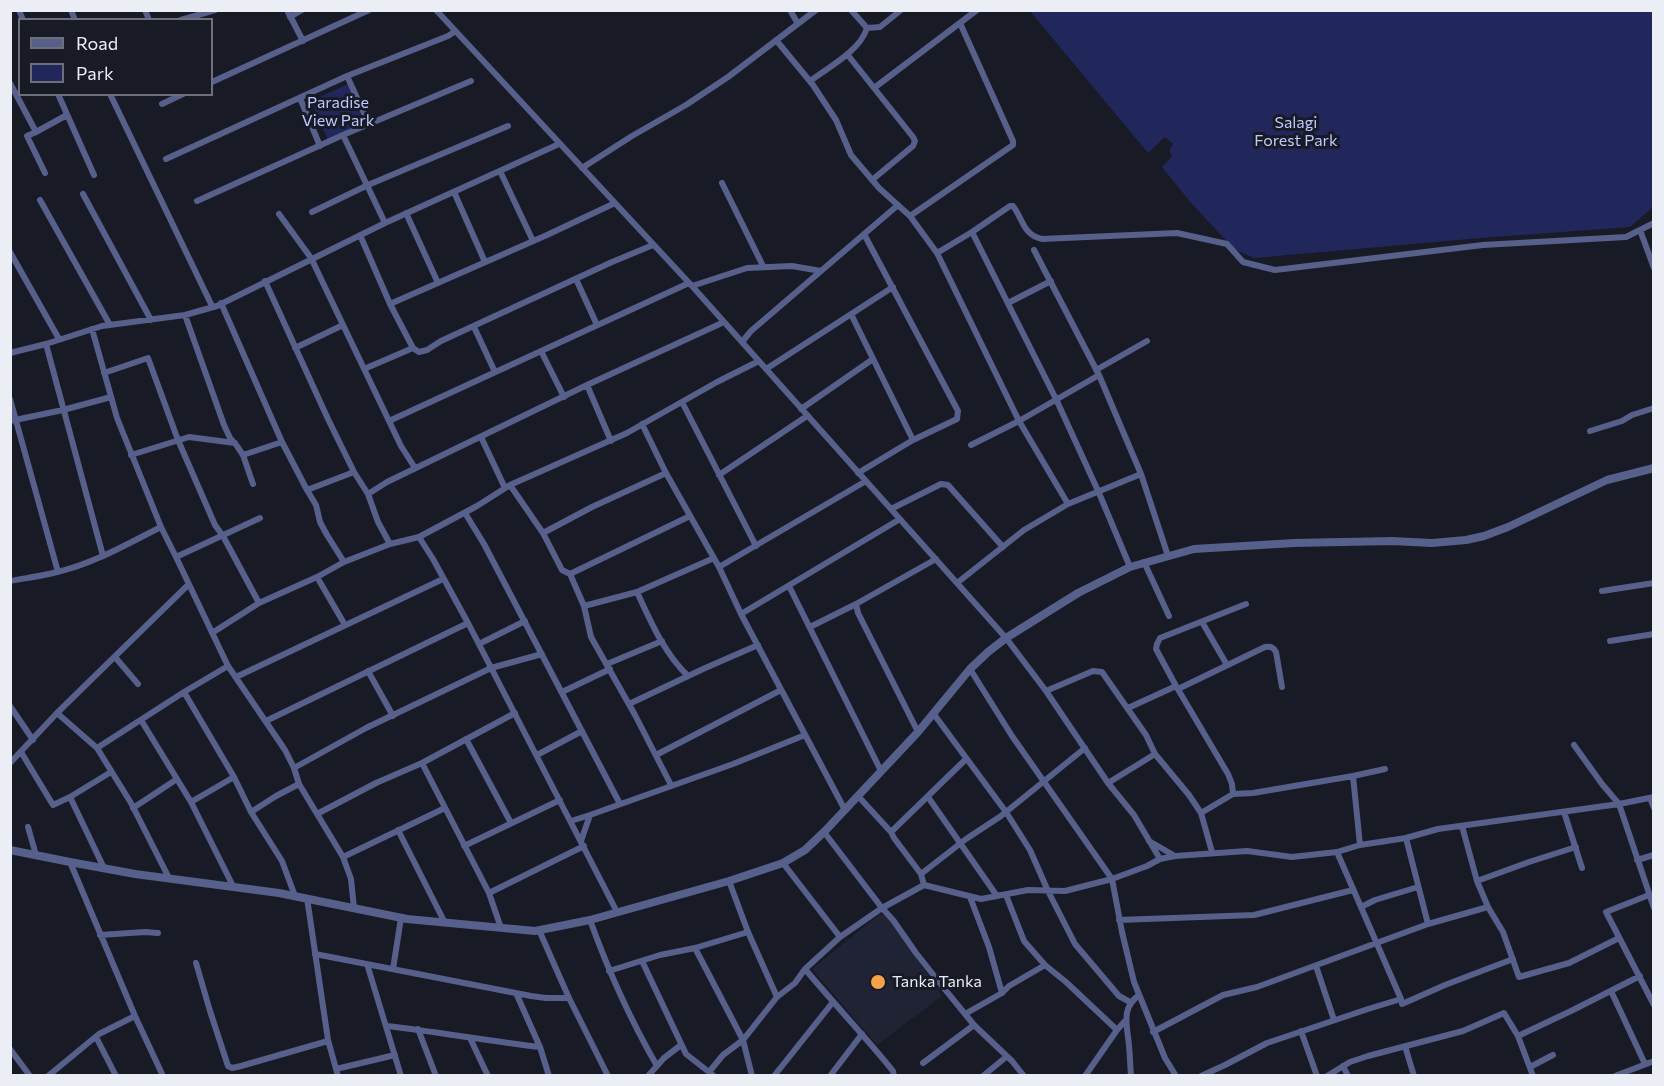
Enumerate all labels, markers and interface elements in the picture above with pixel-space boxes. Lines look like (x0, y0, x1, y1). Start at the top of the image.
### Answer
legend (18, 18, 213, 96)
text: Road (76, 32, 118, 54)
text: Park (76, 62, 114, 84)
park label: Paradise View Park (302, 93, 374, 131)
park label: Salagi Forest Park (1254, 113, 1338, 151)
place label: Tanka Tanka (892, 972, 982, 992)
marker: Tanka Tanka (869, 973, 887, 991)

